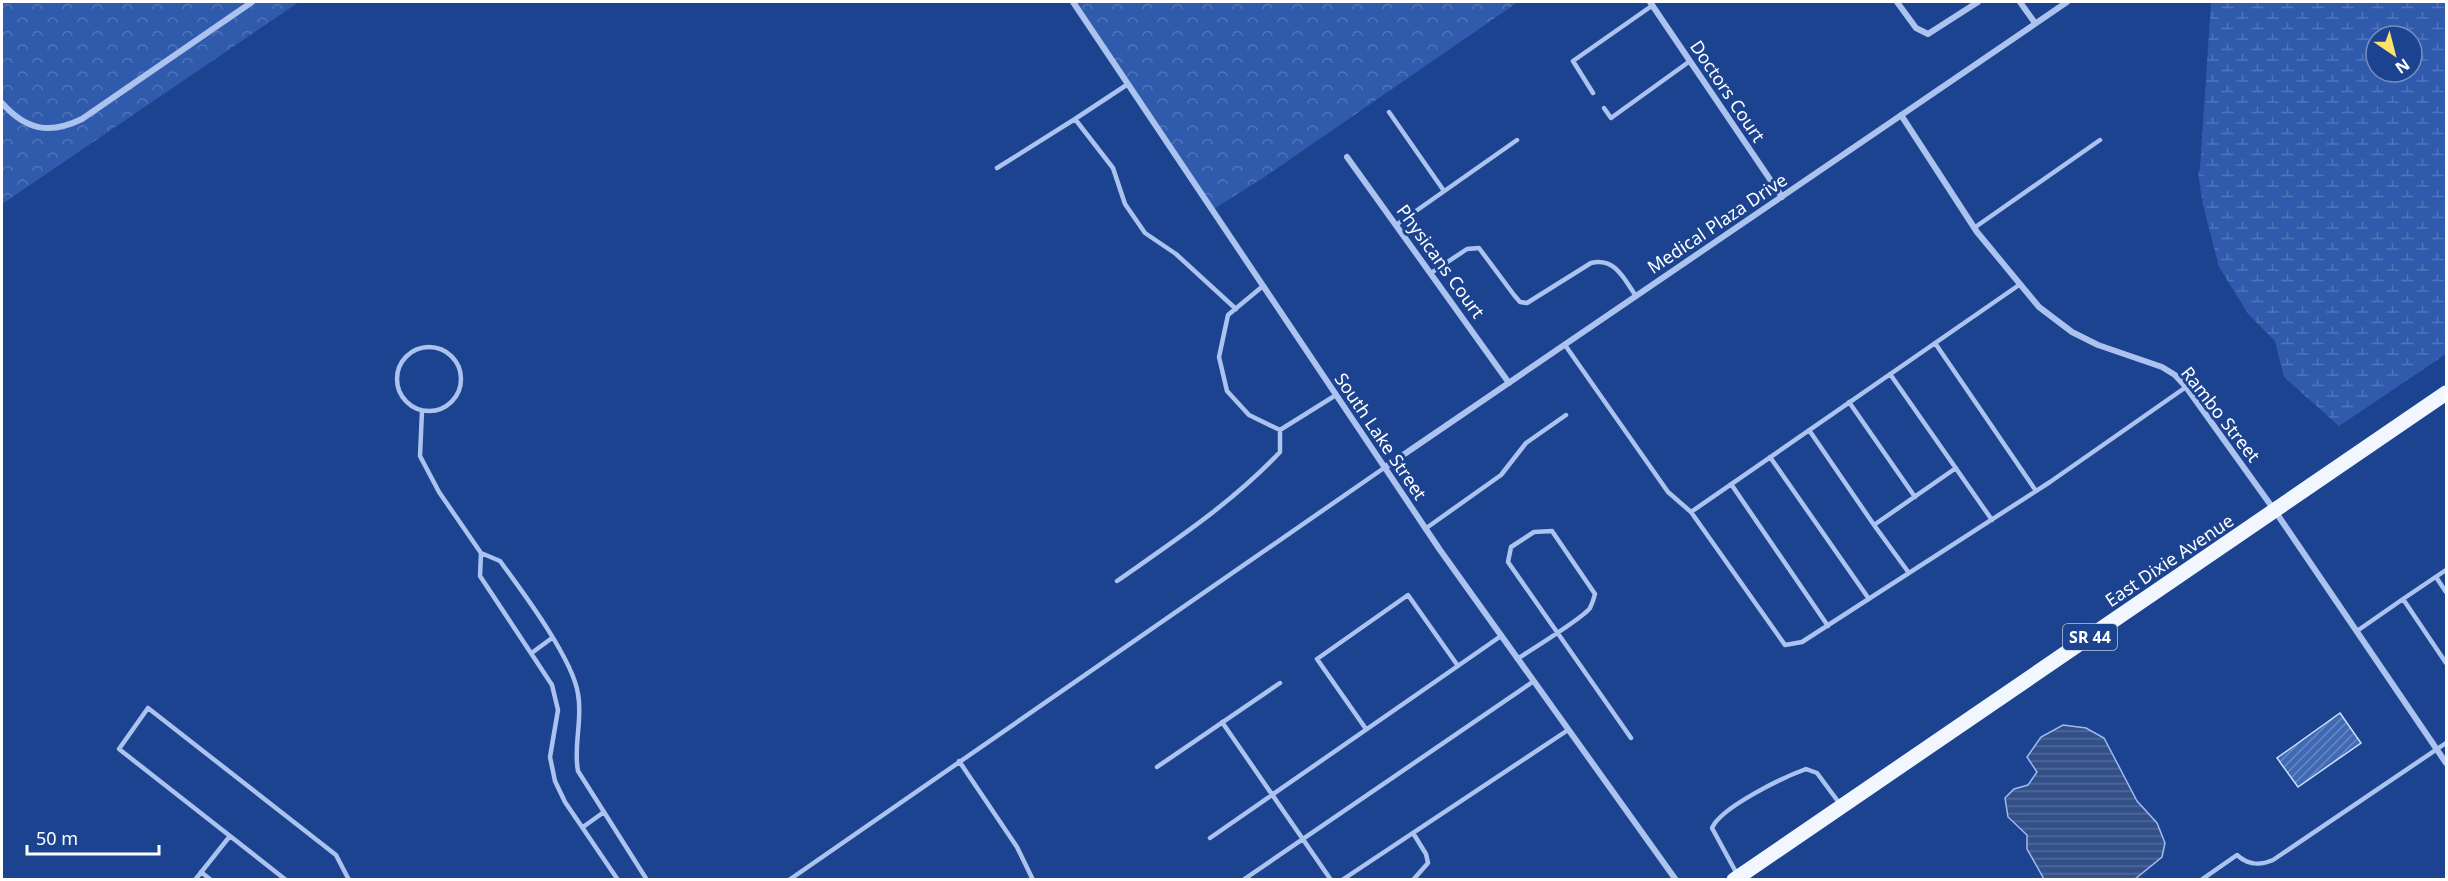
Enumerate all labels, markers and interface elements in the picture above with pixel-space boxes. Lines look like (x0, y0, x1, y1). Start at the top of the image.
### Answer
north arrow (2364, 24, 2424, 84)
street label: Doctors Court (1685, 35, 1771, 147)
text: N (2391, 54, 2414, 79)
street label: Medical Plaza Drive (1642, 167, 1792, 279)
street label: Physicans Court (1392, 199, 1491, 323)
street label: Rambo Street (2176, 361, 2266, 467)
street label: South Lake Street (1330, 368, 1433, 505)
street label: East Dixie Avenue (2100, 508, 2238, 612)
road number: SR 44 (2063, 624, 2117, 650)
scale bar (27, 818, 159, 856)
text: 50 m (36, 826, 78, 850)

